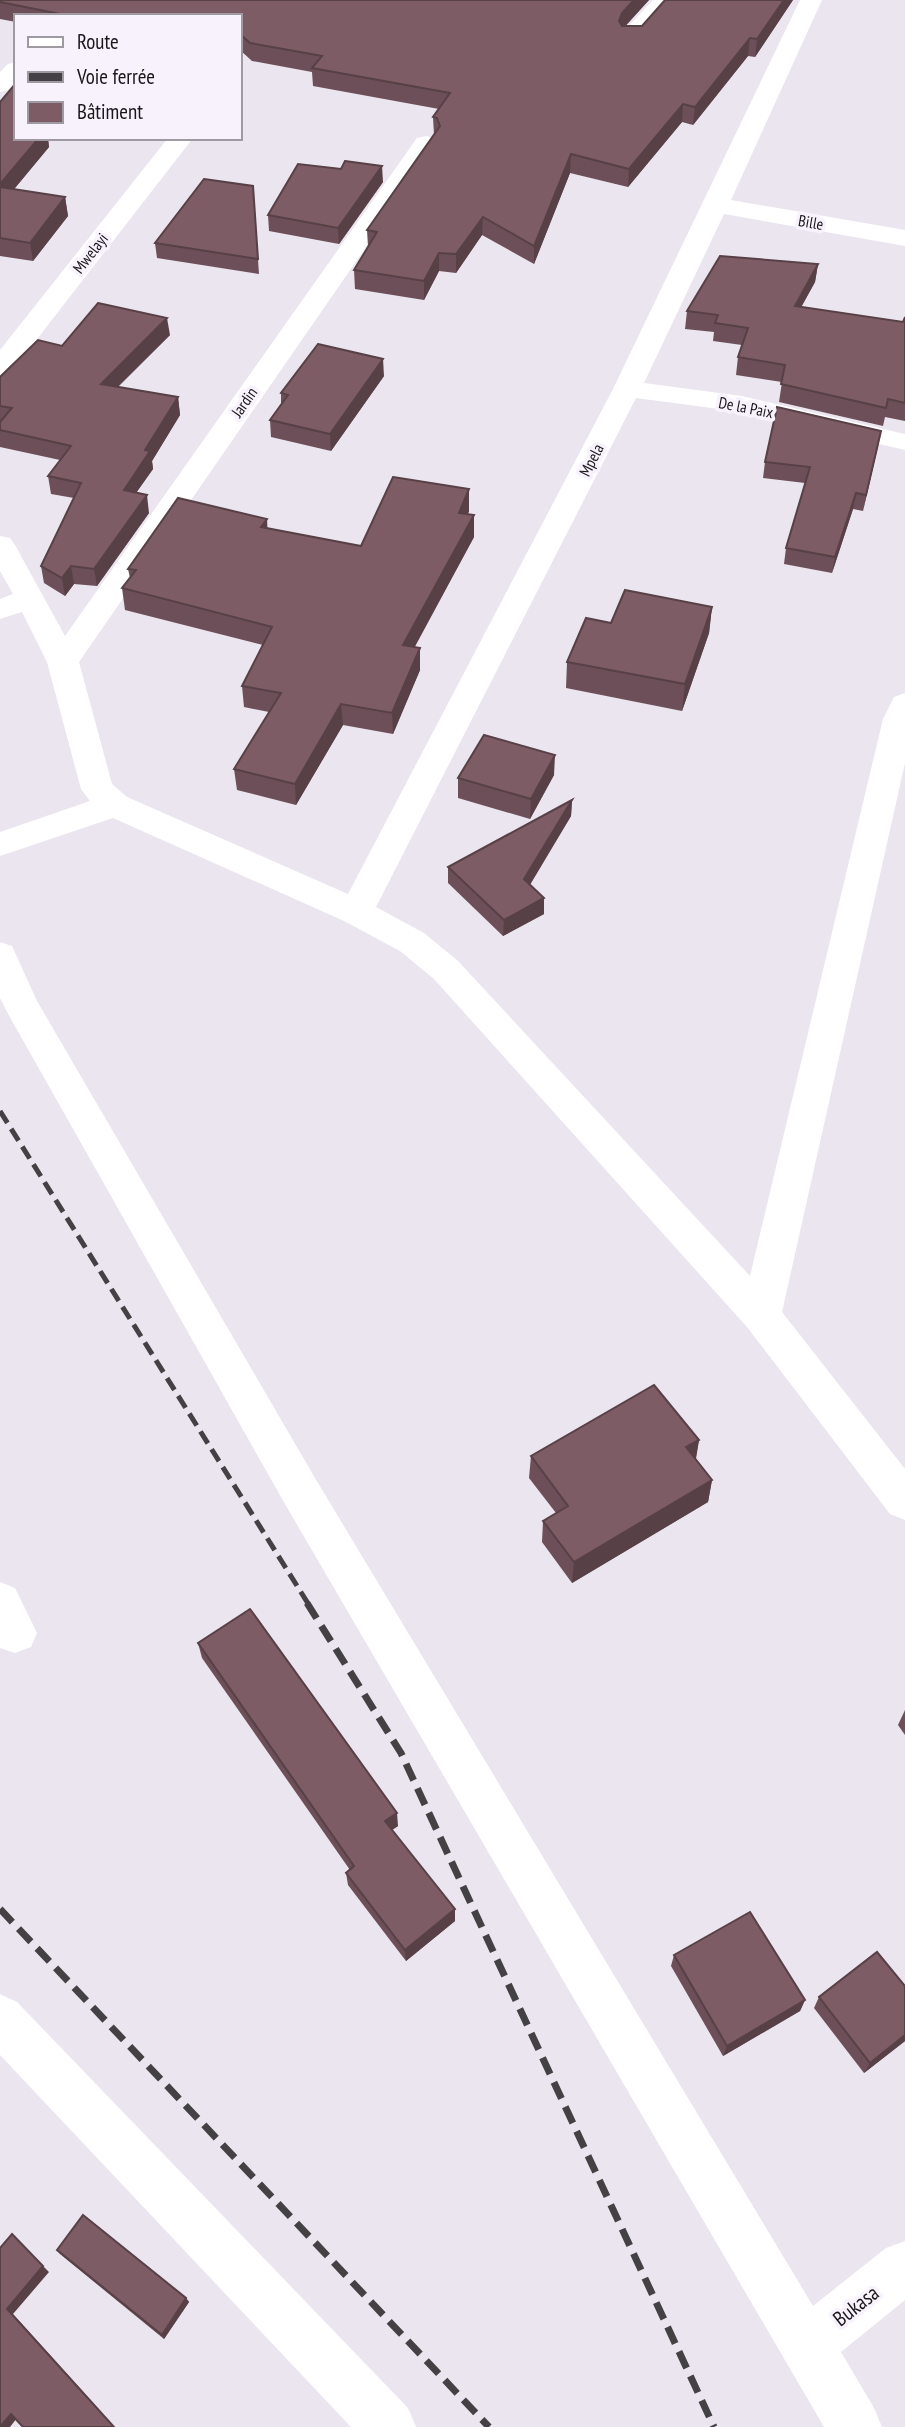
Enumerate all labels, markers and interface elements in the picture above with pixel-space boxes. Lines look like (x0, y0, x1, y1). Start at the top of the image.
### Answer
legend (14, 14, 242, 140)
text: Route (77, 28, 119, 55)
text: Voie ferrée (76, 63, 155, 90)
text: Bâtiment (77, 98, 143, 125)
street label: Bille (797, 210, 825, 234)
street label: Mwelayi (68, 229, 112, 277)
street label: Jardin (226, 383, 261, 422)
street label: De la Paix (717, 392, 775, 422)
street label: Mpela (574, 440, 608, 480)
street label: Bukasa (827, 2279, 884, 2332)

